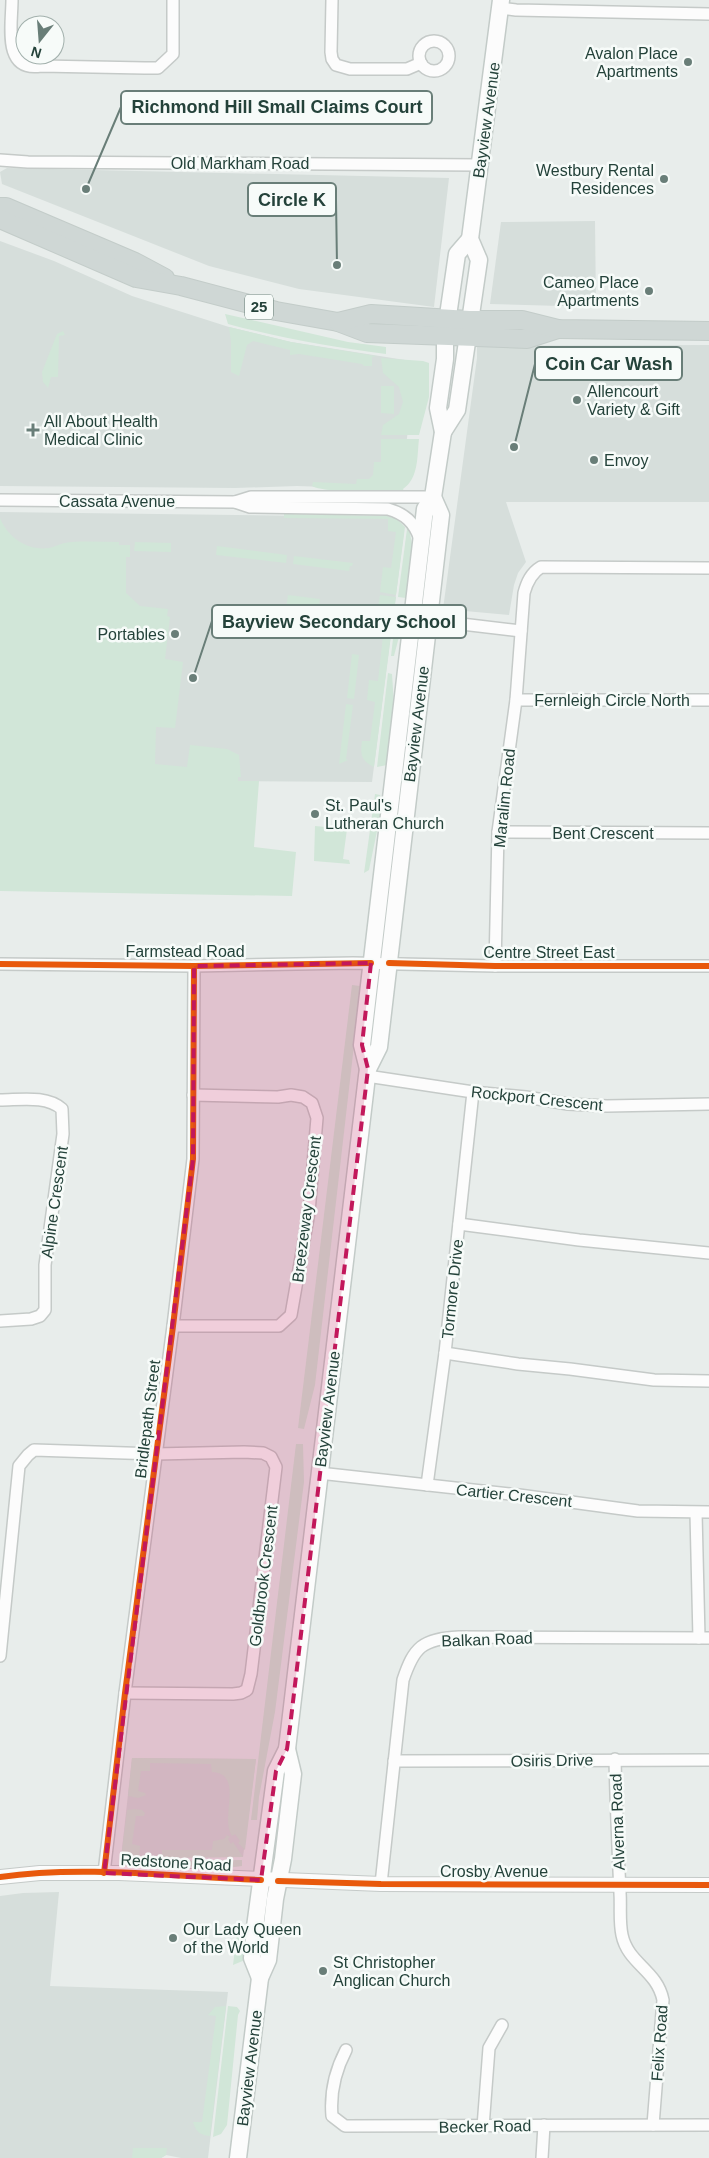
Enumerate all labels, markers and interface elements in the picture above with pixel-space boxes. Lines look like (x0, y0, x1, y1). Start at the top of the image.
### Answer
north arrow (15, 15, 65, 65)
text: N (29, 43, 43, 62)
place label: Avalon Place Apartments (585, 45, 678, 80)
marker: Avalon Place Apartments (682, 56, 694, 68)
street label: Bayview Avenue (470, 61, 503, 179)
callout: Richmond Hill Small Claims Court (121, 91, 432, 124)
text: Richmond Hill Small Claims Court (131, 97, 423, 117)
street label: Old Markham Road (171, 155, 309, 172)
place label: Westbury Rental Residences (536, 162, 654, 197)
marker: Westbury Rental Residences (658, 173, 670, 185)
callout: Circle K (248, 183, 336, 216)
text: Circle K (258, 190, 326, 210)
place label: Cameo Place Apartments (543, 274, 639, 309)
marker: Cameo Place Apartments (643, 285, 655, 297)
road number: 25 (245, 294, 273, 320)
callout: Coin Car Wash (535, 347, 682, 380)
text: Coin Car Wash (545, 354, 673, 374)
place label: Allencourt Variety & Gift (587, 383, 681, 418)
marker: Allencourt Variety & Gift (571, 394, 583, 406)
place label: All About Health Medical Clinic (44, 413, 158, 448)
marker: All About Health Medical Clinic (26, 423, 40, 437)
place label: Envoy (604, 452, 648, 469)
marker: Envoy (588, 454, 600, 466)
street label: Cassata Avenue (59, 493, 175, 510)
callout: Bayview Secondary School (212, 605, 466, 638)
text: Bayview Secondary School (222, 612, 456, 632)
place label: Portables (97, 626, 165, 643)
marker: Portables (169, 628, 181, 640)
street label: Bayview Avenue (401, 665, 432, 783)
street label: Fernleigh Circle North (534, 692, 690, 709)
street label: Maralim Road (491, 748, 518, 848)
place label: St. Paul's Lutheran Church (325, 797, 444, 832)
marker: St. Paul's Lutheran Church (309, 808, 321, 820)
street label: Bent Crescent (552, 825, 654, 842)
street label: Farmstead Road (125, 943, 245, 960)
street label: Centre Street East (483, 944, 615, 961)
street label: Rockport Crescent (470, 1083, 604, 1114)
street label: Breezeway Crescent (289, 1134, 324, 1283)
street label: Alpine Crescent (38, 1144, 71, 1259)
street label: Tormore Drive (439, 1238, 466, 1340)
street label: Bayview Avenue (312, 1350, 343, 1468)
street label: Bridlepath Street (132, 1358, 163, 1479)
street label: Cartier Crescent (455, 1481, 573, 1510)
street label: Goldbrook Crescent (246, 1504, 281, 1648)
street label: Balkan Road (441, 1629, 533, 1650)
street label: Osiris Drive (511, 1751, 594, 1770)
street label: Alverna Road (607, 1773, 628, 1871)
street label: Redstone Road (120, 1851, 232, 1874)
street label: Crosby Avenue (440, 1863, 548, 1880)
place label: Our Lady Queen of the World (183, 1921, 301, 1956)
marker: Our Lady Queen of the World (167, 1932, 179, 1944)
place label: St Christopher Anglican Church (333, 1954, 450, 1989)
marker: St Christopher Anglican Church (317, 1965, 329, 1977)
street label: Felix Road (648, 2004, 671, 2082)
street label: Bayview Avenue (234, 2009, 265, 2127)
street label: Becker Road (439, 2117, 531, 2136)

